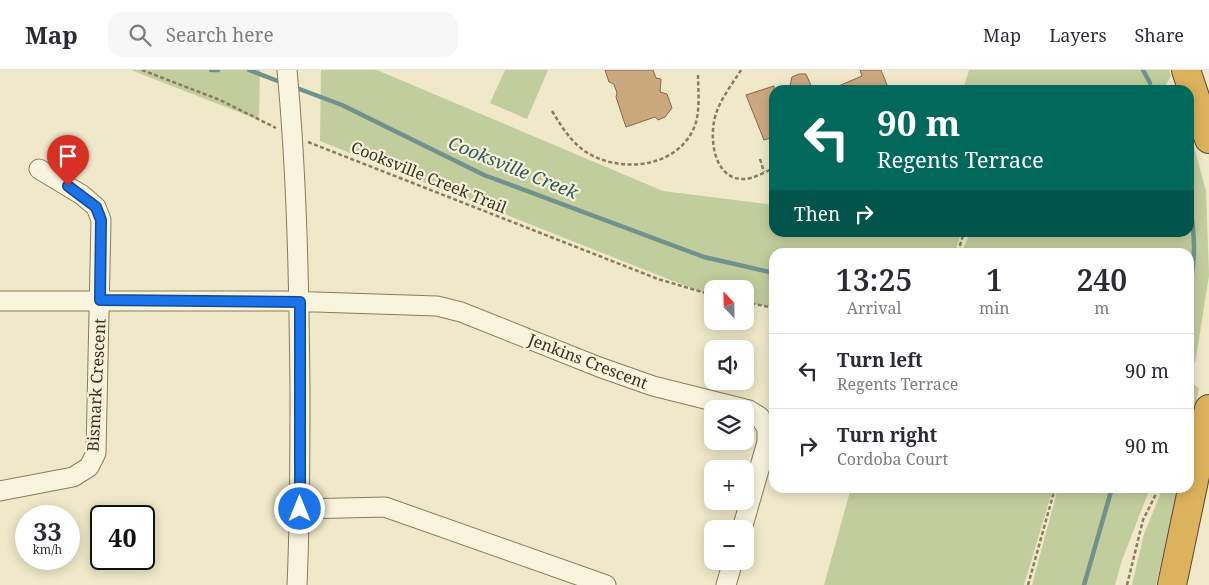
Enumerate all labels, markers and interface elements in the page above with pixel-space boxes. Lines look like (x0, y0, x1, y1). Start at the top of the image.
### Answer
search box (108, 12, 458, 57)
text: Map (25, 18, 78, 51)
icon: search (126, 21, 154, 49)
text: Search here (166, 22, 274, 48)
text: Map (983, 23, 1021, 47)
text: Layers (1049, 23, 1107, 47)
text: Share (1135, 23, 1184, 47)
text: 90 m (877, 99, 960, 146)
icon: left (794, 105, 859, 170)
water label: Cooksville Creek (445, 130, 582, 204)
pin (47, 135, 89, 186)
street label: Cooksville Creek Trail (348, 136, 510, 218)
icon: arrive (54, 142, 82, 170)
text: Regents Terrace (877, 144, 1044, 174)
icon: right (850, 200, 878, 228)
text: Then (794, 201, 840, 227)
text: 13:25 (836, 259, 912, 300)
text: 1 (986, 259, 1003, 300)
text: 240 (1076, 259, 1127, 300)
north arrow (704, 280, 754, 330)
map controls (704, 280, 754, 570)
text: Arrival (847, 297, 901, 319)
text: min (979, 297, 1010, 319)
text: m (1094, 297, 1109, 319)
street label: Bismark Crescent (82, 317, 110, 452)
street label: Jenkins Crescent (524, 328, 651, 394)
button: sound (704, 340, 754, 390)
text: Turn left (837, 347, 923, 373)
icon: left (794, 357, 822, 385)
text: 90 m (1125, 358, 1169, 384)
text: Regents Terrace (837, 373, 958, 395)
button: layers (704, 400, 754, 450)
text: Turn right (837, 422, 937, 448)
icon: right (794, 432, 822, 460)
text: 90 m (1125, 433, 1169, 459)
text: Cordoba Court (837, 448, 948, 470)
button: + (704, 460, 754, 510)
position arrow (273, 482, 325, 534)
speed limit sign: 40 (90, 505, 155, 570)
text: 33 (33, 514, 62, 548)
button: − (704, 520, 754, 570)
text: km/h (33, 541, 62, 558)

